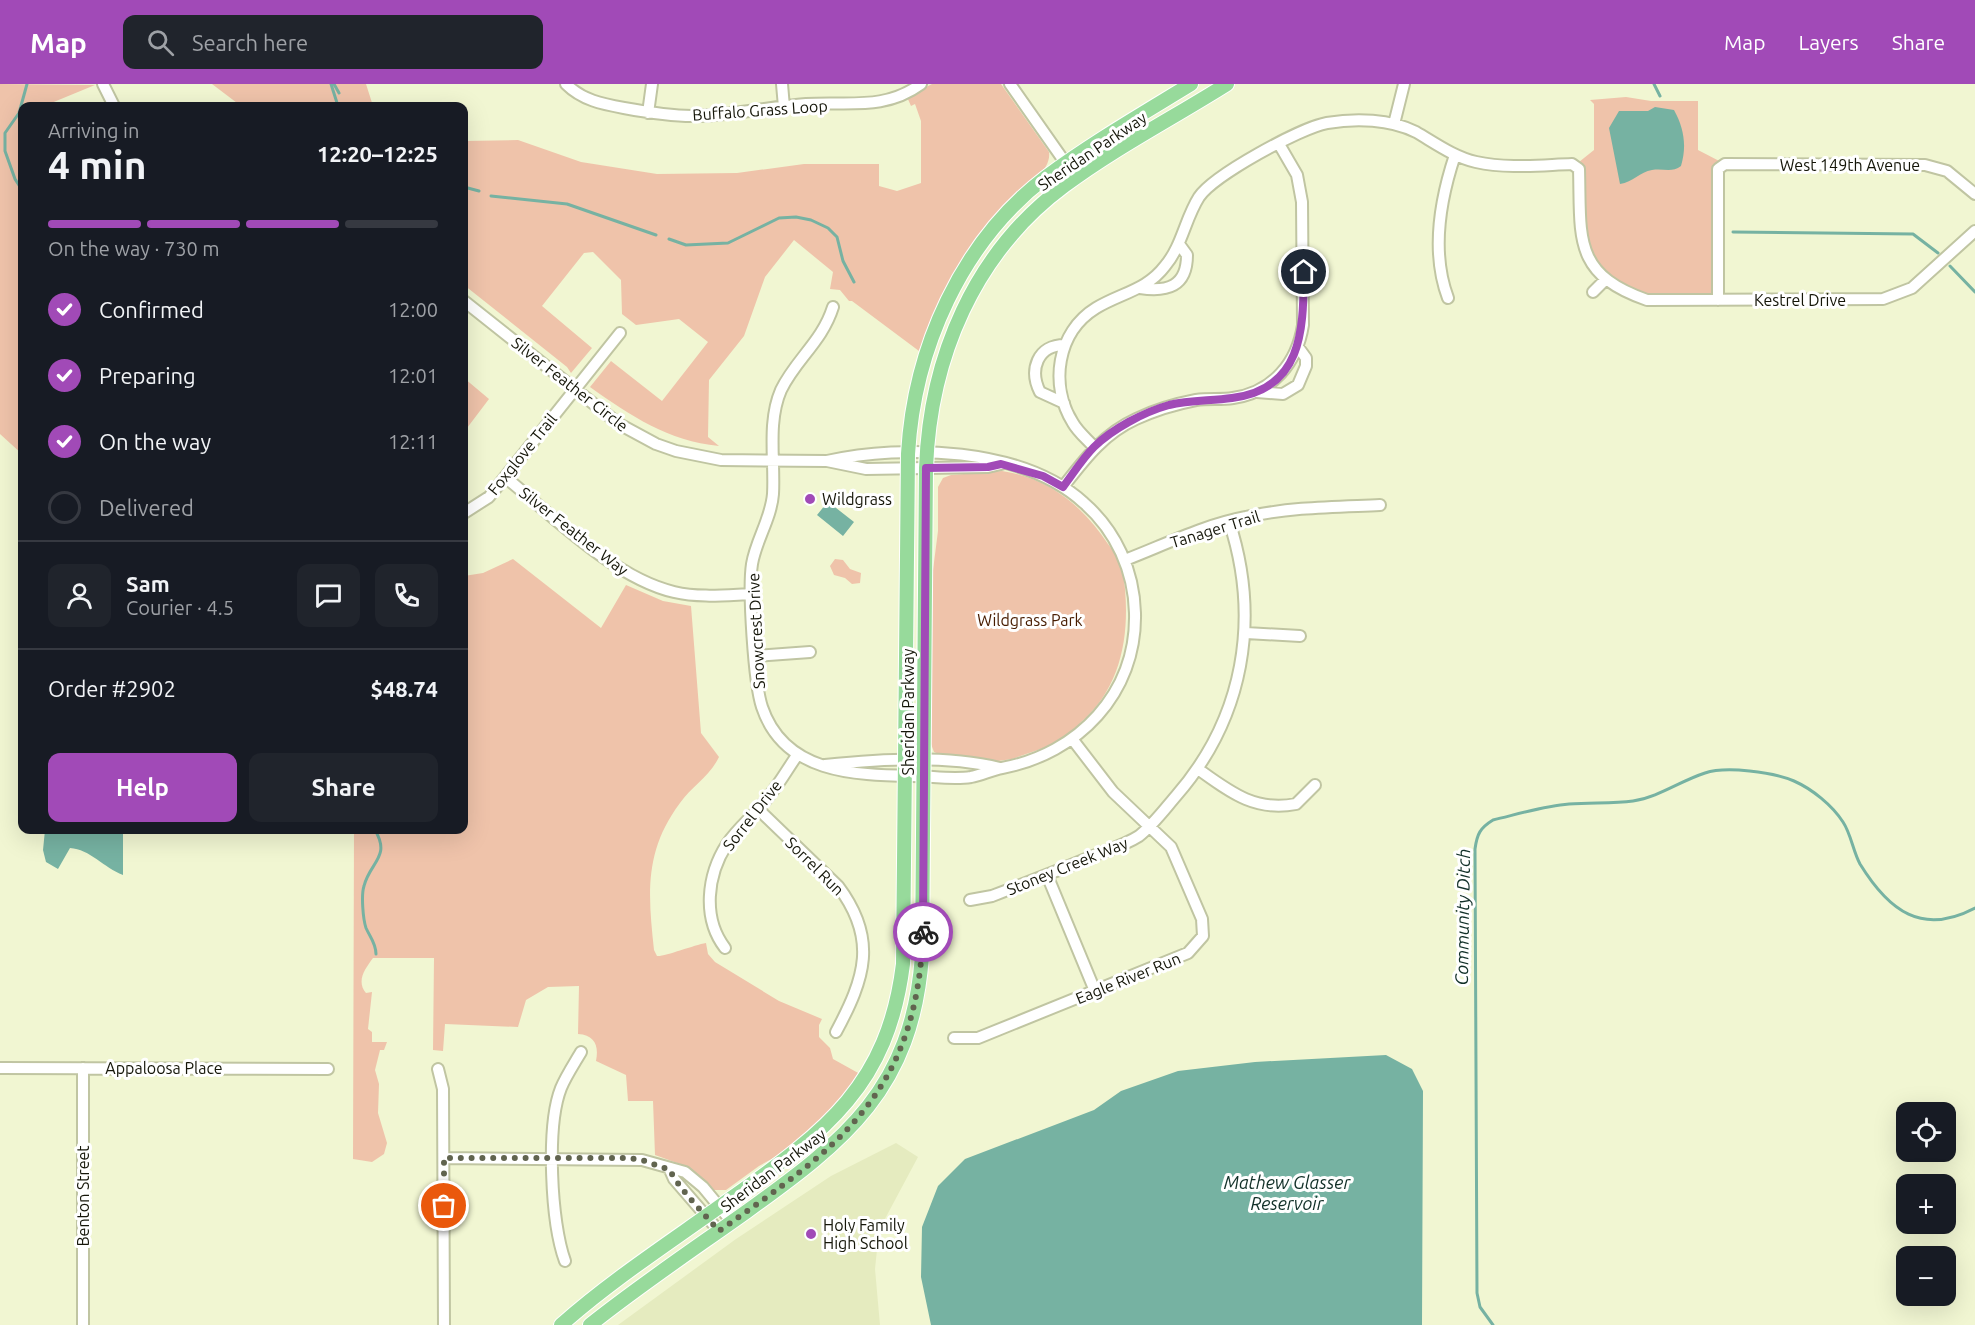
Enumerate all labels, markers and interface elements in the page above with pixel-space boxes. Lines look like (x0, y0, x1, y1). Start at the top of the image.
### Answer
search box (123, 15, 543, 69)
icon: search (144, 26, 177, 59)
text: Map (30, 27, 87, 58)
text: Search here (192, 30, 308, 55)
text: Map (1724, 30, 1765, 54)
text: Layers (1798, 30, 1859, 54)
text: Share (1892, 30, 1945, 54)
street label: Buffalo Grass Loop (692, 96, 828, 124)
street label: Sheridan Parkway (1034, 108, 1150, 194)
text: Arriving in (48, 119, 139, 142)
text: 12:20–12:25 (317, 141, 438, 166)
text: 4 min (48, 143, 147, 186)
street label: West 149th Avenue (1780, 156, 1920, 174)
text: On the way · 730 m (48, 237, 220, 260)
pin (1278, 246, 1329, 297)
icon: home (1287, 255, 1320, 288)
street label: Kestrel Drive (1754, 291, 1846, 309)
icon: check (48, 293, 81, 326)
text: Confirmed (99, 297, 204, 322)
text: 12:00 (388, 298, 438, 321)
street label: Silver Feather Circle (508, 333, 632, 435)
icon: check (48, 359, 81, 392)
text: Preparing (99, 363, 196, 388)
text: 12:01 (388, 364, 438, 387)
street label: Foxglove Trail (484, 410, 560, 498)
icon: check (48, 425, 81, 458)
text: On the way (99, 429, 211, 454)
text: 12:11 (388, 430, 438, 453)
street label: Silver Feather Way (516, 483, 632, 579)
place label: Wildgrass (822, 490, 892, 508)
marker: Wildgrass (803, 492, 817, 506)
text: Delivered (99, 495, 194, 520)
street label: Tanager Trail (1168, 507, 1262, 551)
button: person (48, 564, 111, 627)
button: chat (297, 564, 360, 627)
button: phone (375, 564, 438, 627)
text: Sam (126, 571, 170, 596)
street label: Snowcrest Drive (744, 572, 768, 690)
text: Courier · 4.5 (126, 596, 234, 619)
park label: Wildgrass Park (977, 611, 1083, 629)
street label: Sheridan Parkway (899, 648, 917, 775)
text: Order #2902 (48, 676, 176, 701)
text: $48.74 (371, 676, 438, 701)
button: Help (48, 753, 237, 822)
button: Share (249, 753, 438, 822)
street label: Sorrel Drive (719, 776, 785, 854)
street label: Sorrel Run (782, 833, 848, 899)
street label: Stoney Creek Way (1004, 833, 1130, 899)
water label: Community Ditch (1451, 848, 1473, 986)
courier (893, 902, 953, 962)
icon: bike (907, 916, 940, 949)
street label: Eagle River Run (1073, 949, 1183, 1007)
street label: Appaloosa Place (105, 1059, 223, 1077)
map controls (1896, 1102, 1956, 1306)
button: locate (1896, 1102, 1956, 1162)
street label: Sheridan Parkway (717, 1124, 829, 1215)
street label: Benton Street (74, 1145, 92, 1247)
water label: Mathew Glasser Reservoir (1224, 1172, 1351, 1213)
button: + (1896, 1174, 1956, 1234)
pin (418, 1180, 469, 1231)
icon: bag (427, 1189, 460, 1222)
place label: Holy Family High School (823, 1216, 908, 1252)
marker: Holy Family High School (804, 1227, 818, 1241)
button: − (1896, 1246, 1956, 1306)

